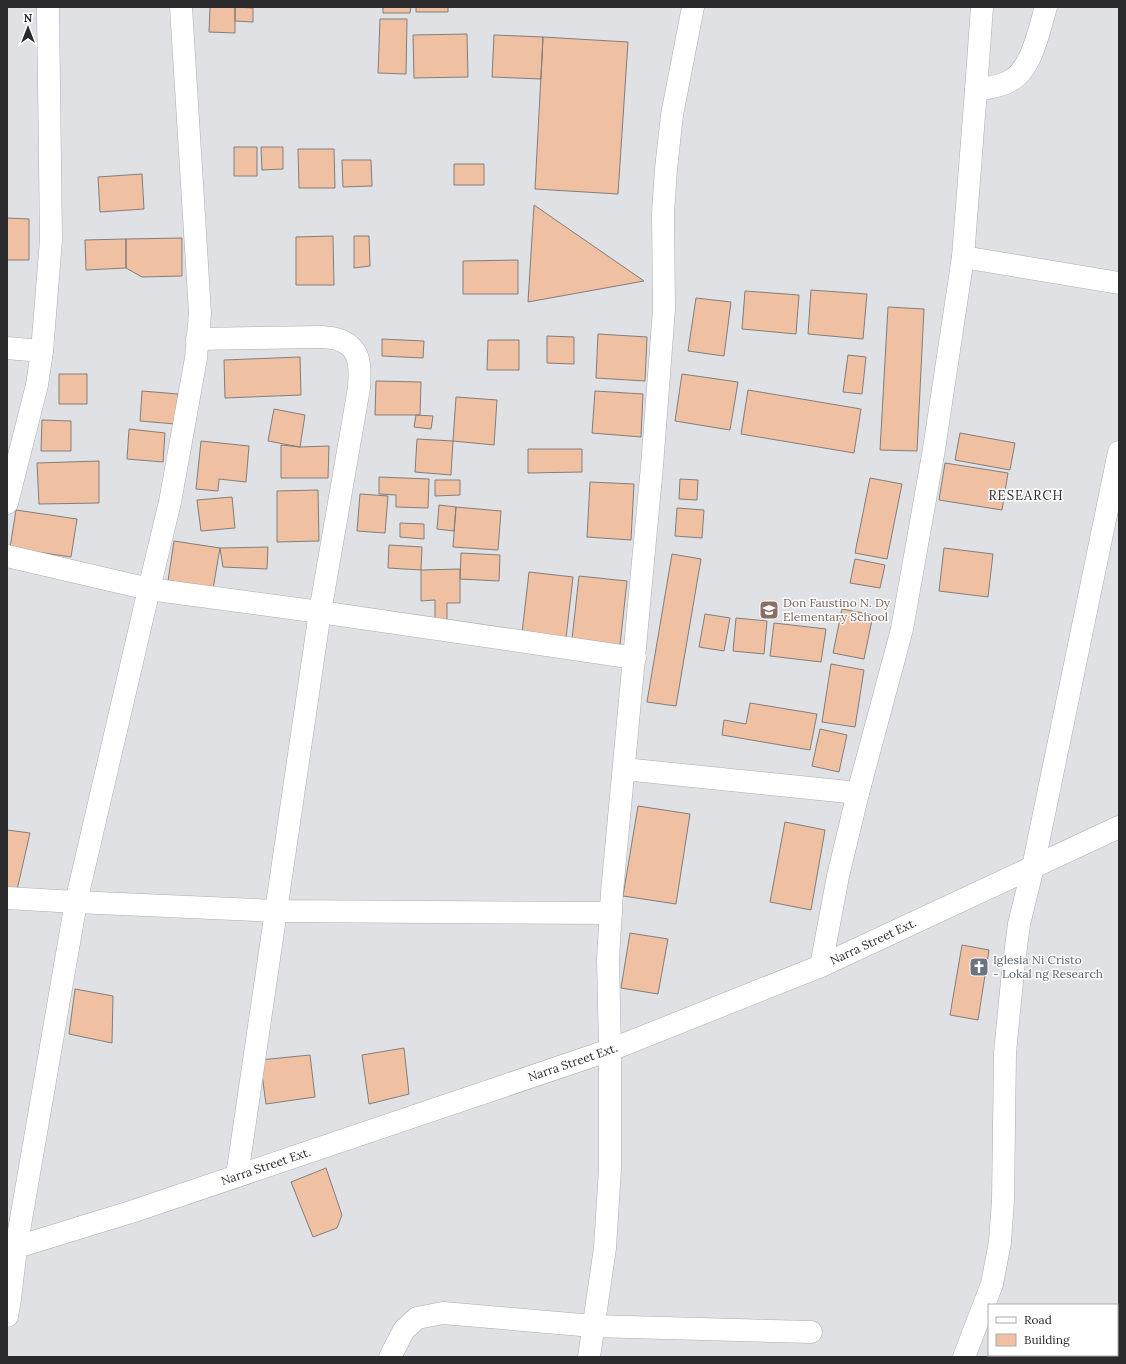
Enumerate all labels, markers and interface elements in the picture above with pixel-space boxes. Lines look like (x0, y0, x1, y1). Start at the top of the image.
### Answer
north arrow (8, 8, 48, 48)
text: N (24, 11, 33, 25)
district label: RESEARCH (988, 487, 1064, 504)
place label: Don Faustino N. Dy Elementary School (783, 595, 891, 624)
school or university icon: Don Faustino N. Dy Elementary School (758, 599, 780, 621)
street label: Narra Street Ext. (827, 915, 919, 968)
place label: Iglesia Ni Cristo - Lokal ng Research (993, 952, 1103, 981)
church icon: Iglesia Ni Cristo - Lokal ng Research (968, 956, 990, 978)
street label: Narra Street Ext. (526, 1040, 620, 1084)
street label: Narra Street Ext. (219, 1144, 312, 1188)
legend (988, 1304, 1118, 1356)
text: Road (1024, 1312, 1052, 1327)
text: Building (1024, 1332, 1070, 1347)

